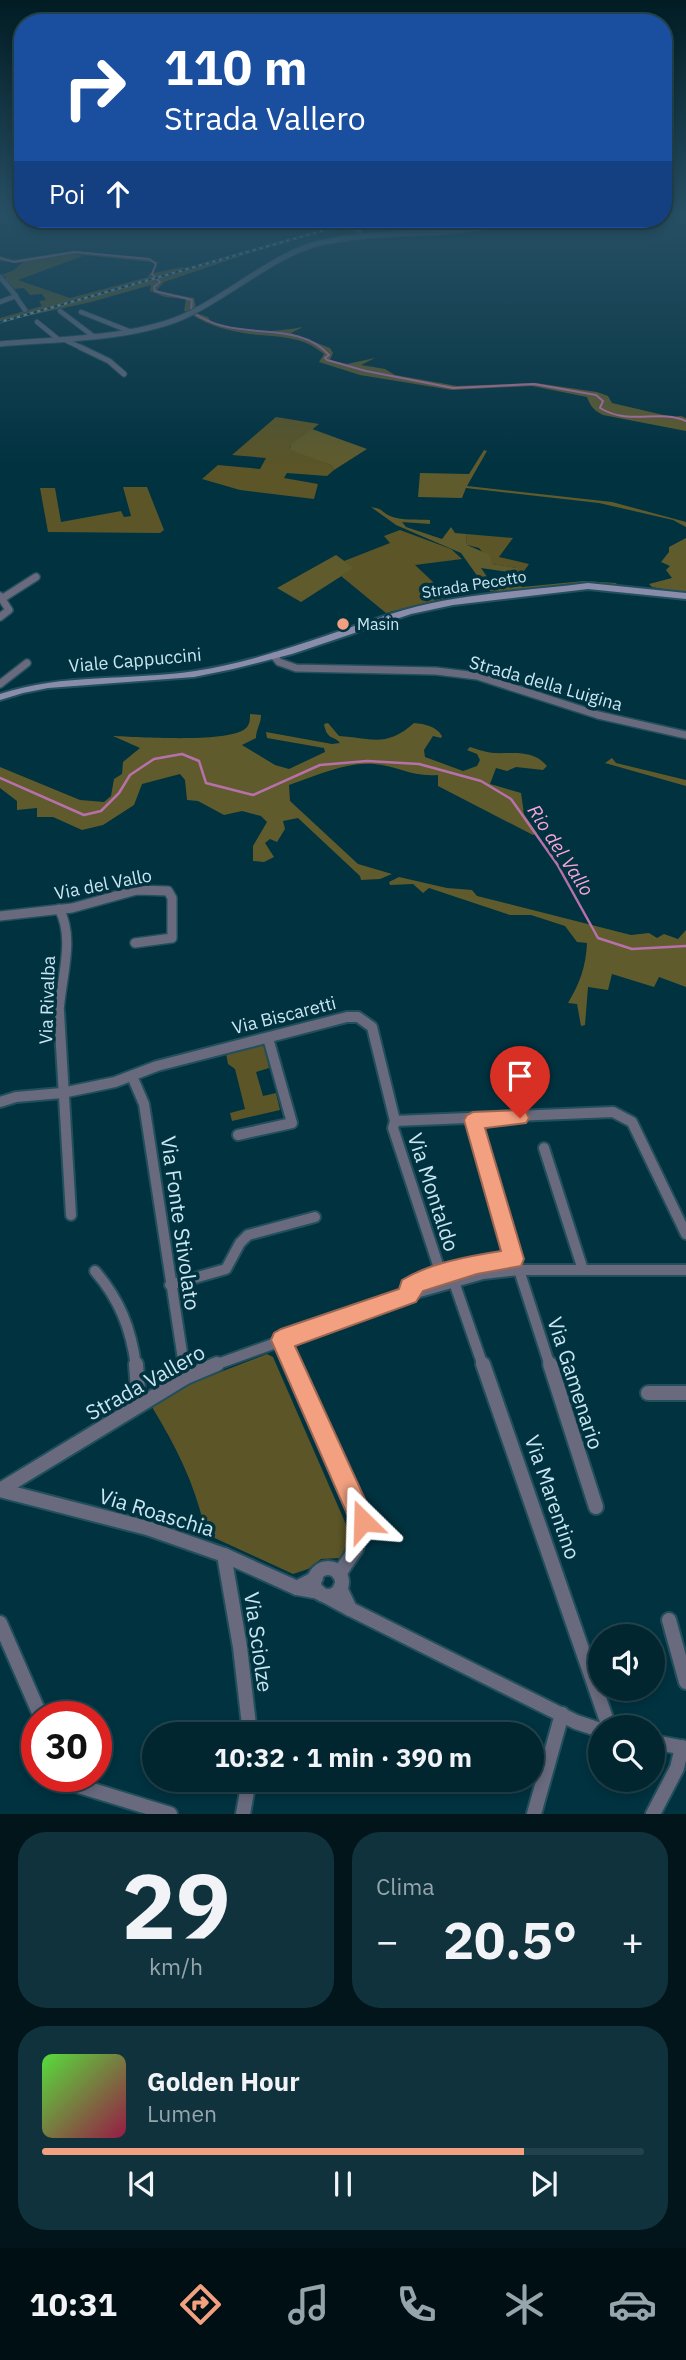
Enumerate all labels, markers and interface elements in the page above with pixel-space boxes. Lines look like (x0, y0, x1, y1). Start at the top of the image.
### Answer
text: 110 m (164, 35, 308, 98)
icon: right (49, 42, 140, 133)
text: Strada Vallero (164, 97, 366, 139)
icon: ahead (99, 175, 137, 213)
text: Poi (49, 177, 85, 211)
street label: Strada Pecetto (420, 566, 528, 602)
place label: Masin (357, 614, 399, 634)
marker: Masin (335, 616, 351, 632)
street label: Viale Cappuccini (68, 643, 202, 677)
street label: Strada della Luigina (467, 650, 626, 716)
water label: Rio del Vallo (523, 800, 599, 900)
street label: Via del Vallo (52, 863, 154, 905)
street label: Via Rivalba (34, 955, 60, 1045)
street label: Via Biscaretti (230, 991, 338, 1039)
pin (490, 1046, 550, 1118)
icon: arrive (501, 1057, 539, 1095)
street label: Via Montaldo (402, 1129, 466, 1255)
street label: Via Fonte Stivolato (155, 1134, 207, 1312)
street label: Via Gamenario (541, 1313, 611, 1453)
street label: Strada Vallero (80, 1338, 210, 1426)
street label: Via Marentino (519, 1431, 587, 1563)
street label: Via Roaschia (96, 1481, 218, 1543)
position arrow (326, 1484, 400, 1558)
street label: Via Sciolze (238, 1590, 280, 1694)
map controls (588, 1624, 665, 1792)
button: sound (588, 1624, 665, 1701)
speed limit sign: 30 (21, 1701, 112, 1792)
button: search (588, 1715, 665, 1792)
text: 10:32 · 1 min · 390 m (214, 1740, 472, 1774)
text: 29 (121, 1846, 231, 1964)
text: Clima (376, 1871, 435, 1901)
text: 20.5° (443, 1906, 577, 1973)
text: − (376, 1916, 399, 1965)
text: + (621, 1916, 644, 1965)
text: km/h (149, 1951, 203, 1981)
text: Golden Hour (147, 2064, 300, 2098)
text: Lumen (147, 2098, 217, 2128)
icon: previous (123, 2165, 161, 2203)
icon: pause (324, 2165, 362, 2203)
icon: next (525, 2165, 563, 2203)
icon: directions (176, 2280, 225, 2329)
icon: music (284, 2280, 333, 2329)
icon: phone (392, 2280, 441, 2329)
icon: climate (500, 2280, 549, 2329)
icon: car (608, 2280, 657, 2329)
text: 10:31 (29, 2283, 117, 2325)

